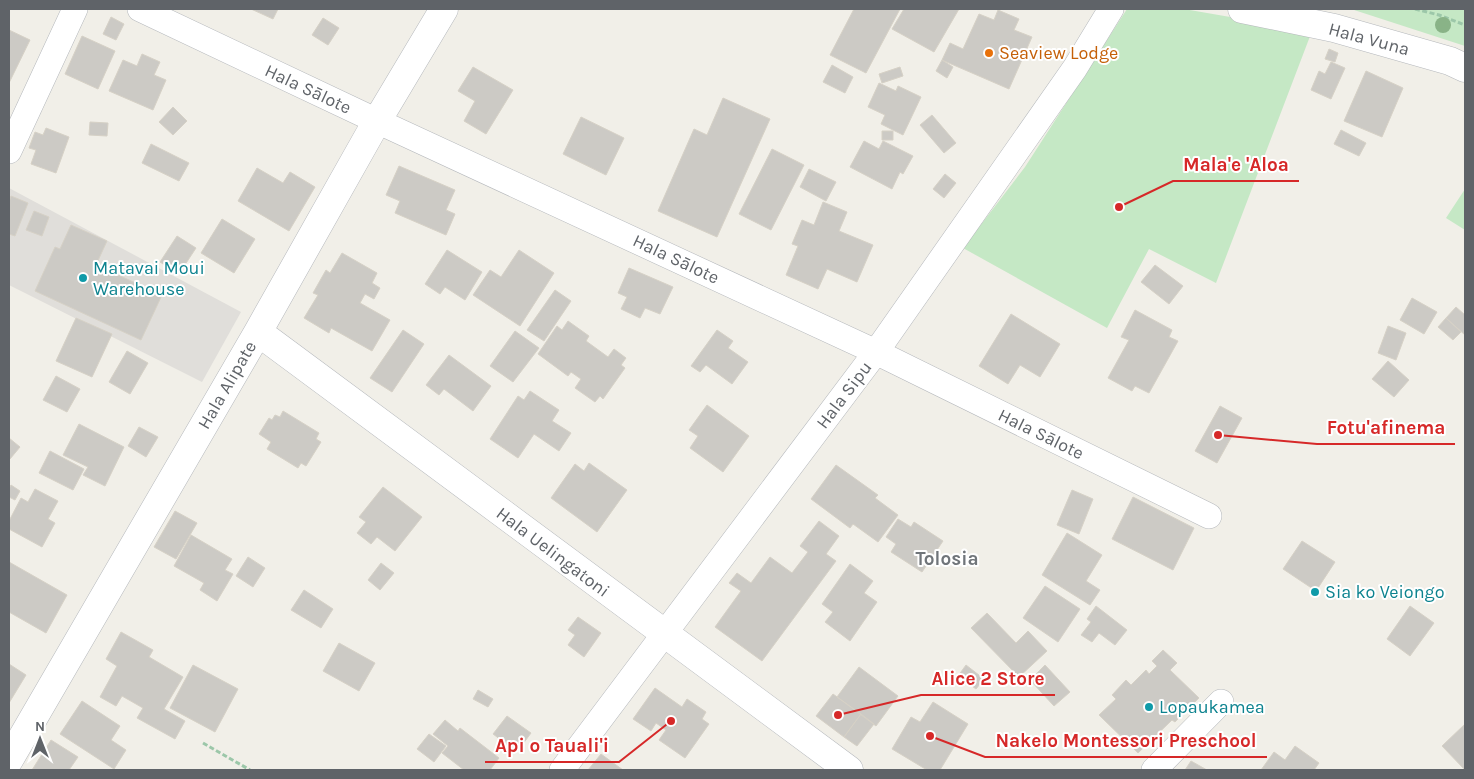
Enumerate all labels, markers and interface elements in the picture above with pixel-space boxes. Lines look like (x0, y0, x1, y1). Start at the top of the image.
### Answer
street label: Hala Vuna (1326, 18, 1412, 60)
place label: Seaview Lodge (999, 42, 1118, 64)
marker: Seaview Lodge (983, 47, 995, 59)
street label: Hala Sālote (261, 59, 355, 119)
callout: Mala'e 'Aloa (1173, 147, 1299, 181)
text: Mala'e 'Aloa (1183, 154, 1289, 176)
street label: Hala Sālote (629, 229, 723, 289)
place label: Matavai Moui Warehouse (93, 257, 205, 300)
marker: Matavai Moui Warehouse (77, 272, 89, 284)
street label: Hala Alipate (193, 337, 261, 433)
street label: Hala Sipu (811, 357, 877, 433)
street label: Hala Sālote (994, 404, 1088, 464)
callout: Fotu'afinema (1317, 410, 1455, 444)
text: Fotu'afinema (1327, 417, 1445, 439)
street label: Hala Uelingatoni (492, 502, 614, 602)
district label: Tolosia (915, 548, 979, 570)
place label: Sia ko Veiongo (1325, 581, 1445, 603)
marker: Sia ko Veiongo (1309, 586, 1321, 598)
callout: Alice 2 Store (921, 661, 1055, 695)
text: Alice 2 Store (931, 668, 1045, 690)
place label: Lopaukamea (1159, 696, 1265, 718)
marker: Lopaukamea (1143, 701, 1155, 713)
north arrow (15, 714, 65, 764)
text: N (35, 718, 45, 735)
callout: Nakelo Montessori Preschool (985, 723, 1267, 757)
callout: Api o Tauali'i (485, 728, 619, 762)
text: Nakelo Montessori Preschool (995, 730, 1257, 752)
text: Api o Tauali'i (495, 735, 609, 757)

